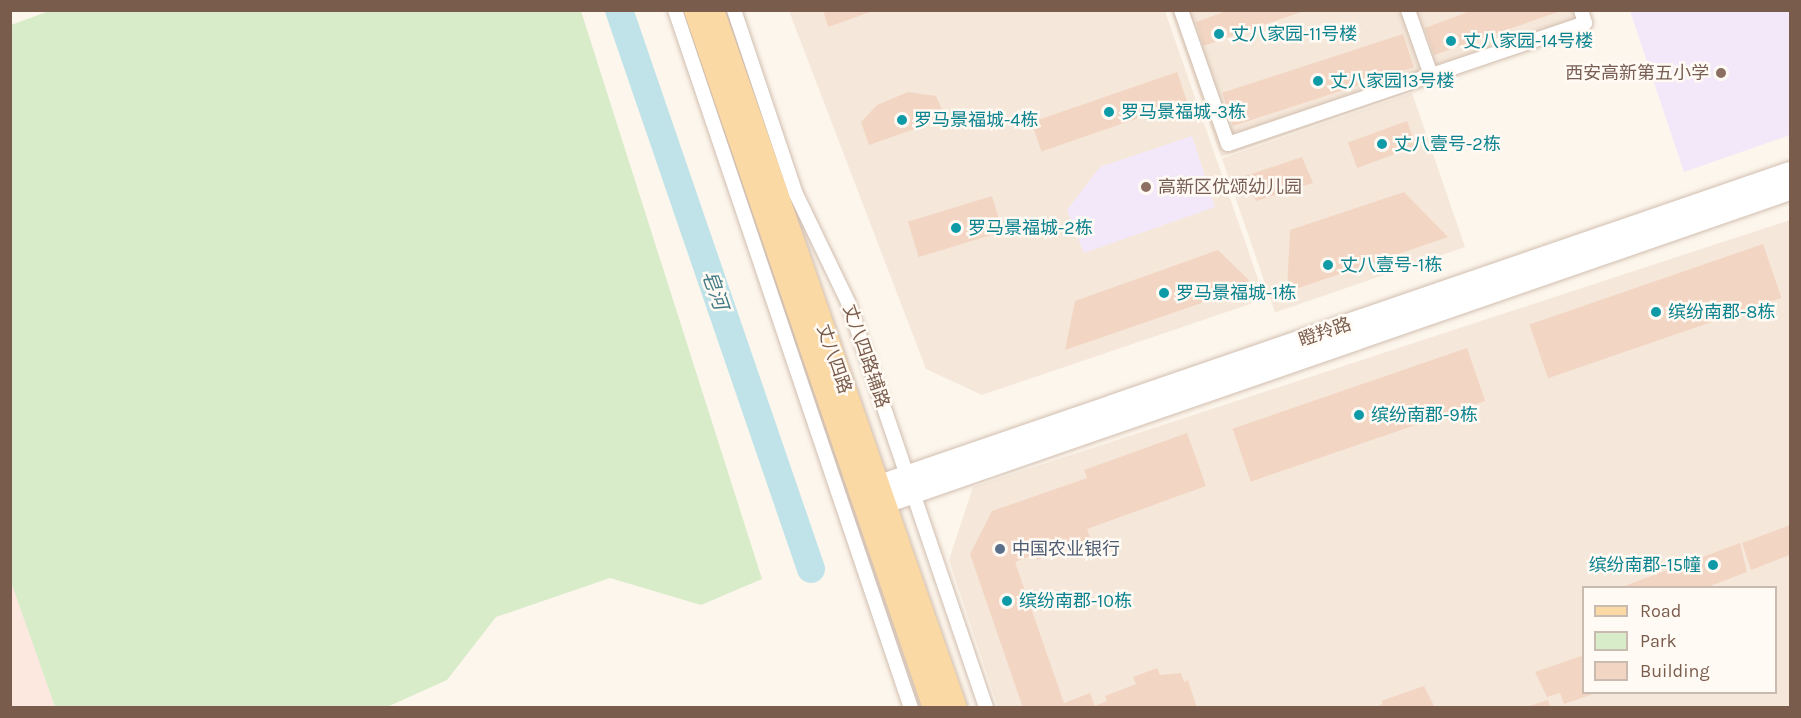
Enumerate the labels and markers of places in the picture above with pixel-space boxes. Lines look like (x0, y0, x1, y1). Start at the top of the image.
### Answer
place label: 丈八家园-11号楼 (1231, 23, 1357, 45)
marker: 丈八家园-11号楼 (1212, 27, 1226, 41)
place label: 丈八家园-14号楼 (1463, 30, 1593, 52)
marker: 丈八家园-14号楼 (1444, 34, 1458, 48)
place label: 西安高新第五小学 (1565, 62, 1709, 84)
marker: 西安高新第五小学 (1714, 66, 1728, 80)
place label: 丈八家园13号楼 (1330, 70, 1455, 92)
marker: 丈八家园13号楼 (1311, 74, 1325, 88)
place label: 罗马景福城-3栋 (1121, 101, 1246, 123)
marker: 罗马景福城-3栋 (1102, 105, 1116, 119)
place label: 罗马景福城-4栋 (914, 109, 1038, 131)
marker: 罗马景福城-4栋 (895, 113, 909, 127)
place label: 丈八壹号-2栋 (1394, 133, 1501, 155)
marker: 丈八壹号-2栋 (1375, 137, 1389, 151)
place label: 高新区优颂幼儿园 (1158, 176, 1302, 198)
marker: 高新区优颂幼儿园 (1139, 180, 1153, 194)
place label: 罗马景福城-2栋 (968, 217, 1093, 239)
marker: 罗马景福城-2栋 (949, 221, 963, 235)
place label: 丈八壹号-1栋 (1340, 254, 1442, 276)
marker: 丈八壹号-1栋 (1321, 258, 1335, 272)
place label: 罗马景福城-1栋 (1176, 282, 1296, 304)
marker: 罗马景福城-1栋 (1157, 286, 1171, 300)
place label: 缤纷南郡-8栋 (1668, 301, 1775, 323)
marker: 缤纷南郡-8栋 (1649, 305, 1663, 319)
place label: 缤纷南郡-9栋 (1371, 404, 1478, 426)
marker: 缤纷南郡-9栋 (1352, 408, 1366, 422)
place label: 中国农业银行 (1012, 538, 1120, 560)
marker: 中国农业银行 (993, 542, 1007, 556)
place label: 缤纷南郡-15幢 (1589, 554, 1701, 576)
marker: 缤纷南郡-15幢 (1706, 558, 1720, 572)
place label: 缤纷南郡-10栋 (1019, 590, 1132, 612)
marker: 缤纷南郡-10栋 (1000, 594, 1014, 608)

